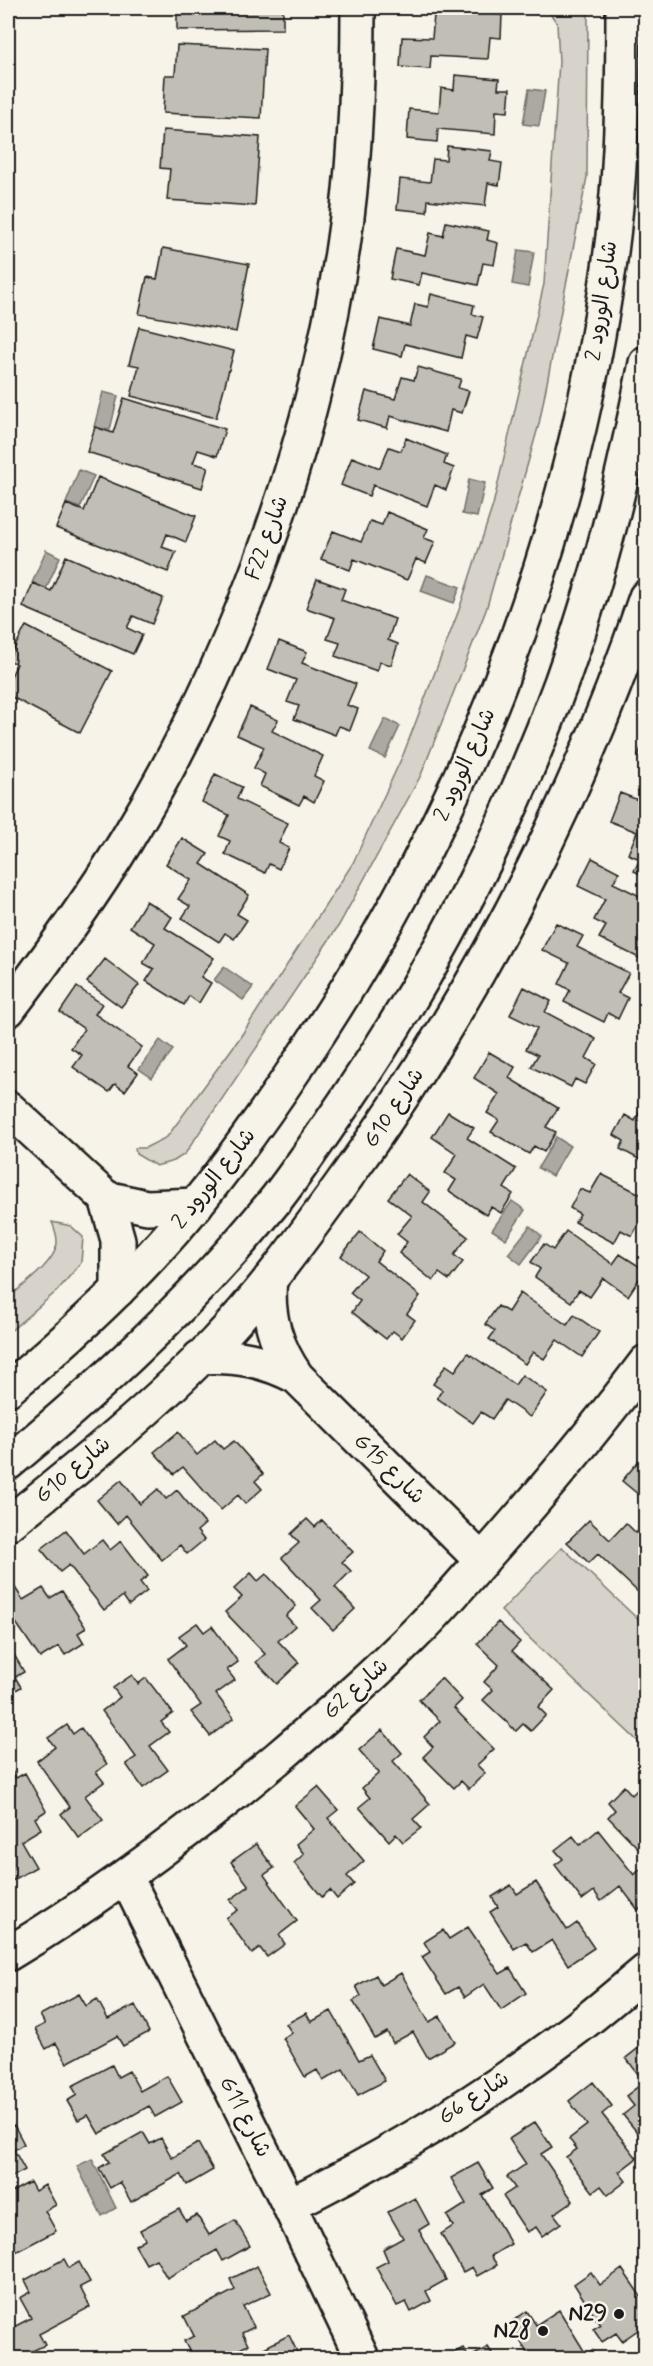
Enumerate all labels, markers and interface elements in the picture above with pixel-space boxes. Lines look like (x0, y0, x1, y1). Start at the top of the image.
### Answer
street label: شارع الورود 2 (580, 239, 624, 363)
street label: F22 شارع (239, 492, 295, 584)
street label: شارع الورود 2 (428, 704, 502, 826)
street label: G10 شارع (357, 1063, 431, 1153)
street label: شارع الورود 2 (166, 1123, 262, 1235)
street label: G15 شارع (347, 1427, 431, 1511)
street label: G10 شارع (29, 1430, 117, 1510)
street label: G2 شارع (317, 1652, 395, 1726)
street label: G6 شارع (433, 2065, 515, 2131)
street label: G11 شارع (213, 2072, 277, 2162)
place label: N29 (568, 2300, 607, 2328)
marker: N29 (612, 2307, 626, 2321)
place label: N28 (494, 2317, 531, 2345)
marker: N28 (536, 2324, 550, 2338)

